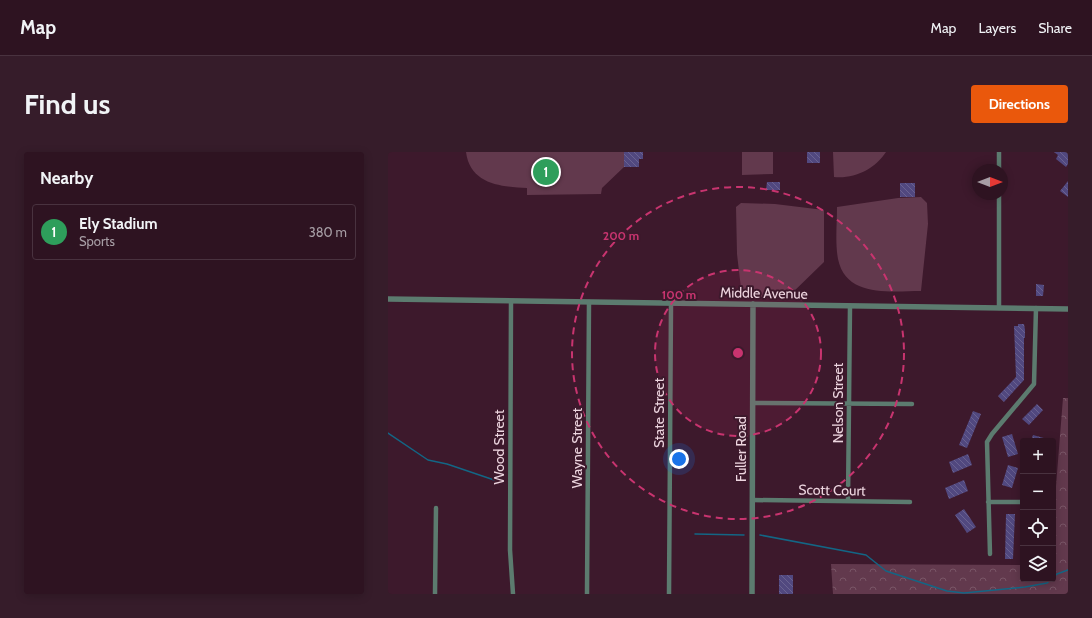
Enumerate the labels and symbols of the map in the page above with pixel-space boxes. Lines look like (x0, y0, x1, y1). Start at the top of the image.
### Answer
pin: 1 (533, 157, 559, 187)
north arrow (972, 164, 1008, 200)
text: 200 m (603, 228, 639, 243)
street label: Middle Avenue (720, 283, 808, 303)
text: 100 m (662, 287, 696, 302)
centre of rings (731, 346, 745, 360)
street label: Nelson Street (829, 362, 847, 443)
street label: State Street (650, 378, 668, 448)
street label: Wayne Street (568, 408, 586, 488)
street label: Wood Street (490, 409, 508, 485)
street label: Fuller Road (732, 416, 750, 482)
your location (669, 449, 689, 469)
street label: Scott Court (798, 480, 866, 500)

